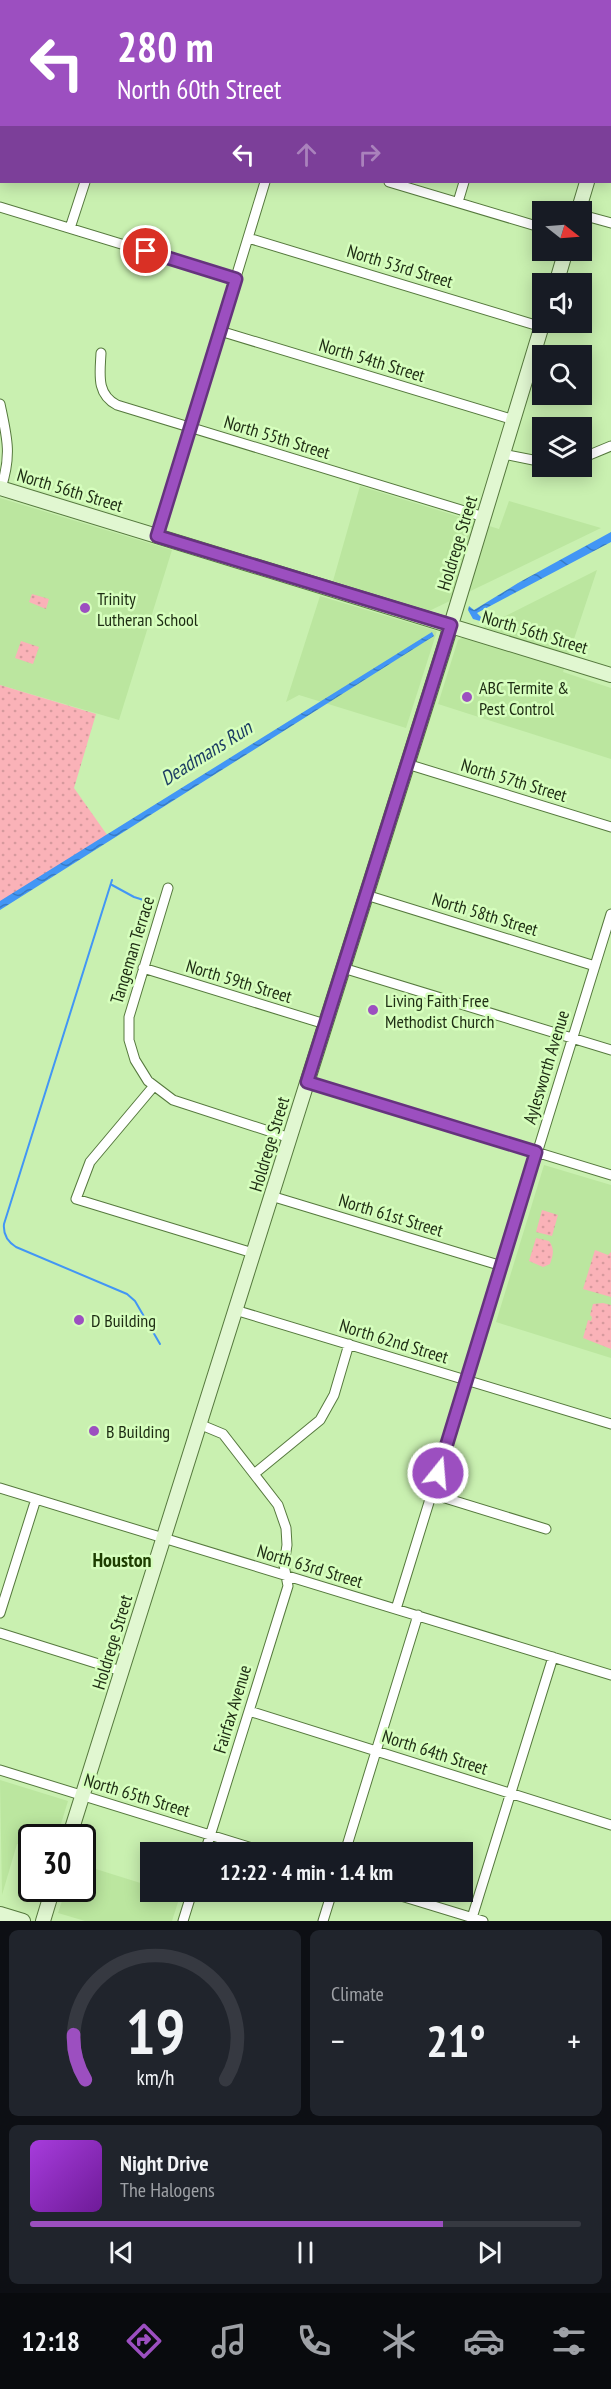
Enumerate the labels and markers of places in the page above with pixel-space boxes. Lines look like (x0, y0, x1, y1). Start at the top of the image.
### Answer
pin (120, 225, 171, 276)
place label: Trinity Lutheran School (97, 587, 199, 631)
marker: Trinity Lutheran School (78, 601, 92, 615)
place label: ABC Termite & Pest Control (479, 676, 569, 720)
marker: ABC Termite & Pest Control (460, 690, 474, 704)
place label: Living Faith Free Methodist Church (385, 989, 494, 1033)
marker: Living Faith Free Methodist Church (366, 1003, 380, 1017)
place label: D Building (91, 1309, 156, 1332)
marker: D Building (72, 1313, 86, 1327)
place label: B Building (106, 1420, 170, 1443)
marker: B Building (87, 1424, 101, 1438)

